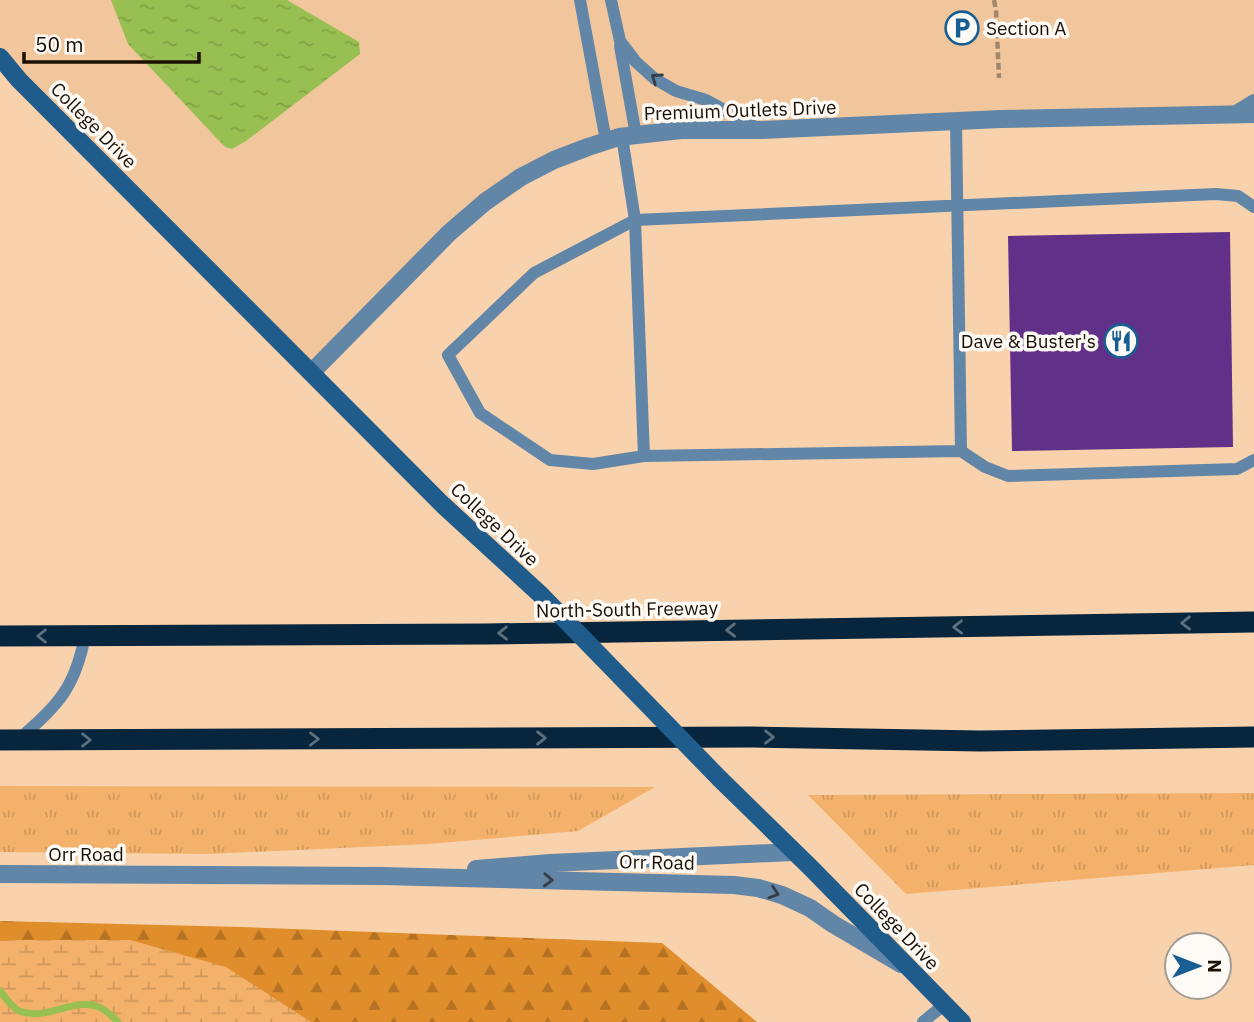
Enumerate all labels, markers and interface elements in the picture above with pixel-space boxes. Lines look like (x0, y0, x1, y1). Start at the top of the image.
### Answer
parking icon: Section A (943, 9, 981, 47)
place label: Section A (986, 16, 1067, 40)
scale bar (24, 21, 200, 65)
text: 50 m (35, 30, 84, 58)
one-way arrow (651, 74, 664, 86)
street label: College Drive (46, 77, 142, 173)
street label: Premium Outlets Drive (643, 95, 837, 125)
restaurant icon: Dave & Buster's (1102, 322, 1140, 360)
place label: Dave & Buster's (961, 329, 1096, 353)
street label: College Drive (446, 477, 544, 571)
street label: North-South Freeway (536, 595, 719, 623)
one-way arrow (1180, 615, 1191, 631)
one-way arrow (953, 619, 964, 634)
one-way arrow (725, 622, 736, 638)
one-way arrow (498, 625, 508, 641)
one-way arrow (37, 628, 48, 643)
one-way arrow (536, 730, 547, 746)
one-way arrow (763, 730, 774, 745)
one-way arrow (309, 731, 319, 747)
one-way arrow (81, 732, 92, 748)
street label: Orr Road (48, 842, 124, 866)
street label: Orr Road (619, 849, 695, 875)
one-way arrow (543, 873, 554, 888)
street label: College Drive (849, 877, 945, 975)
one-way arrow (768, 885, 780, 899)
north arrow (1163, 931, 1233, 1001)
text: N (1203, 959, 1227, 973)

